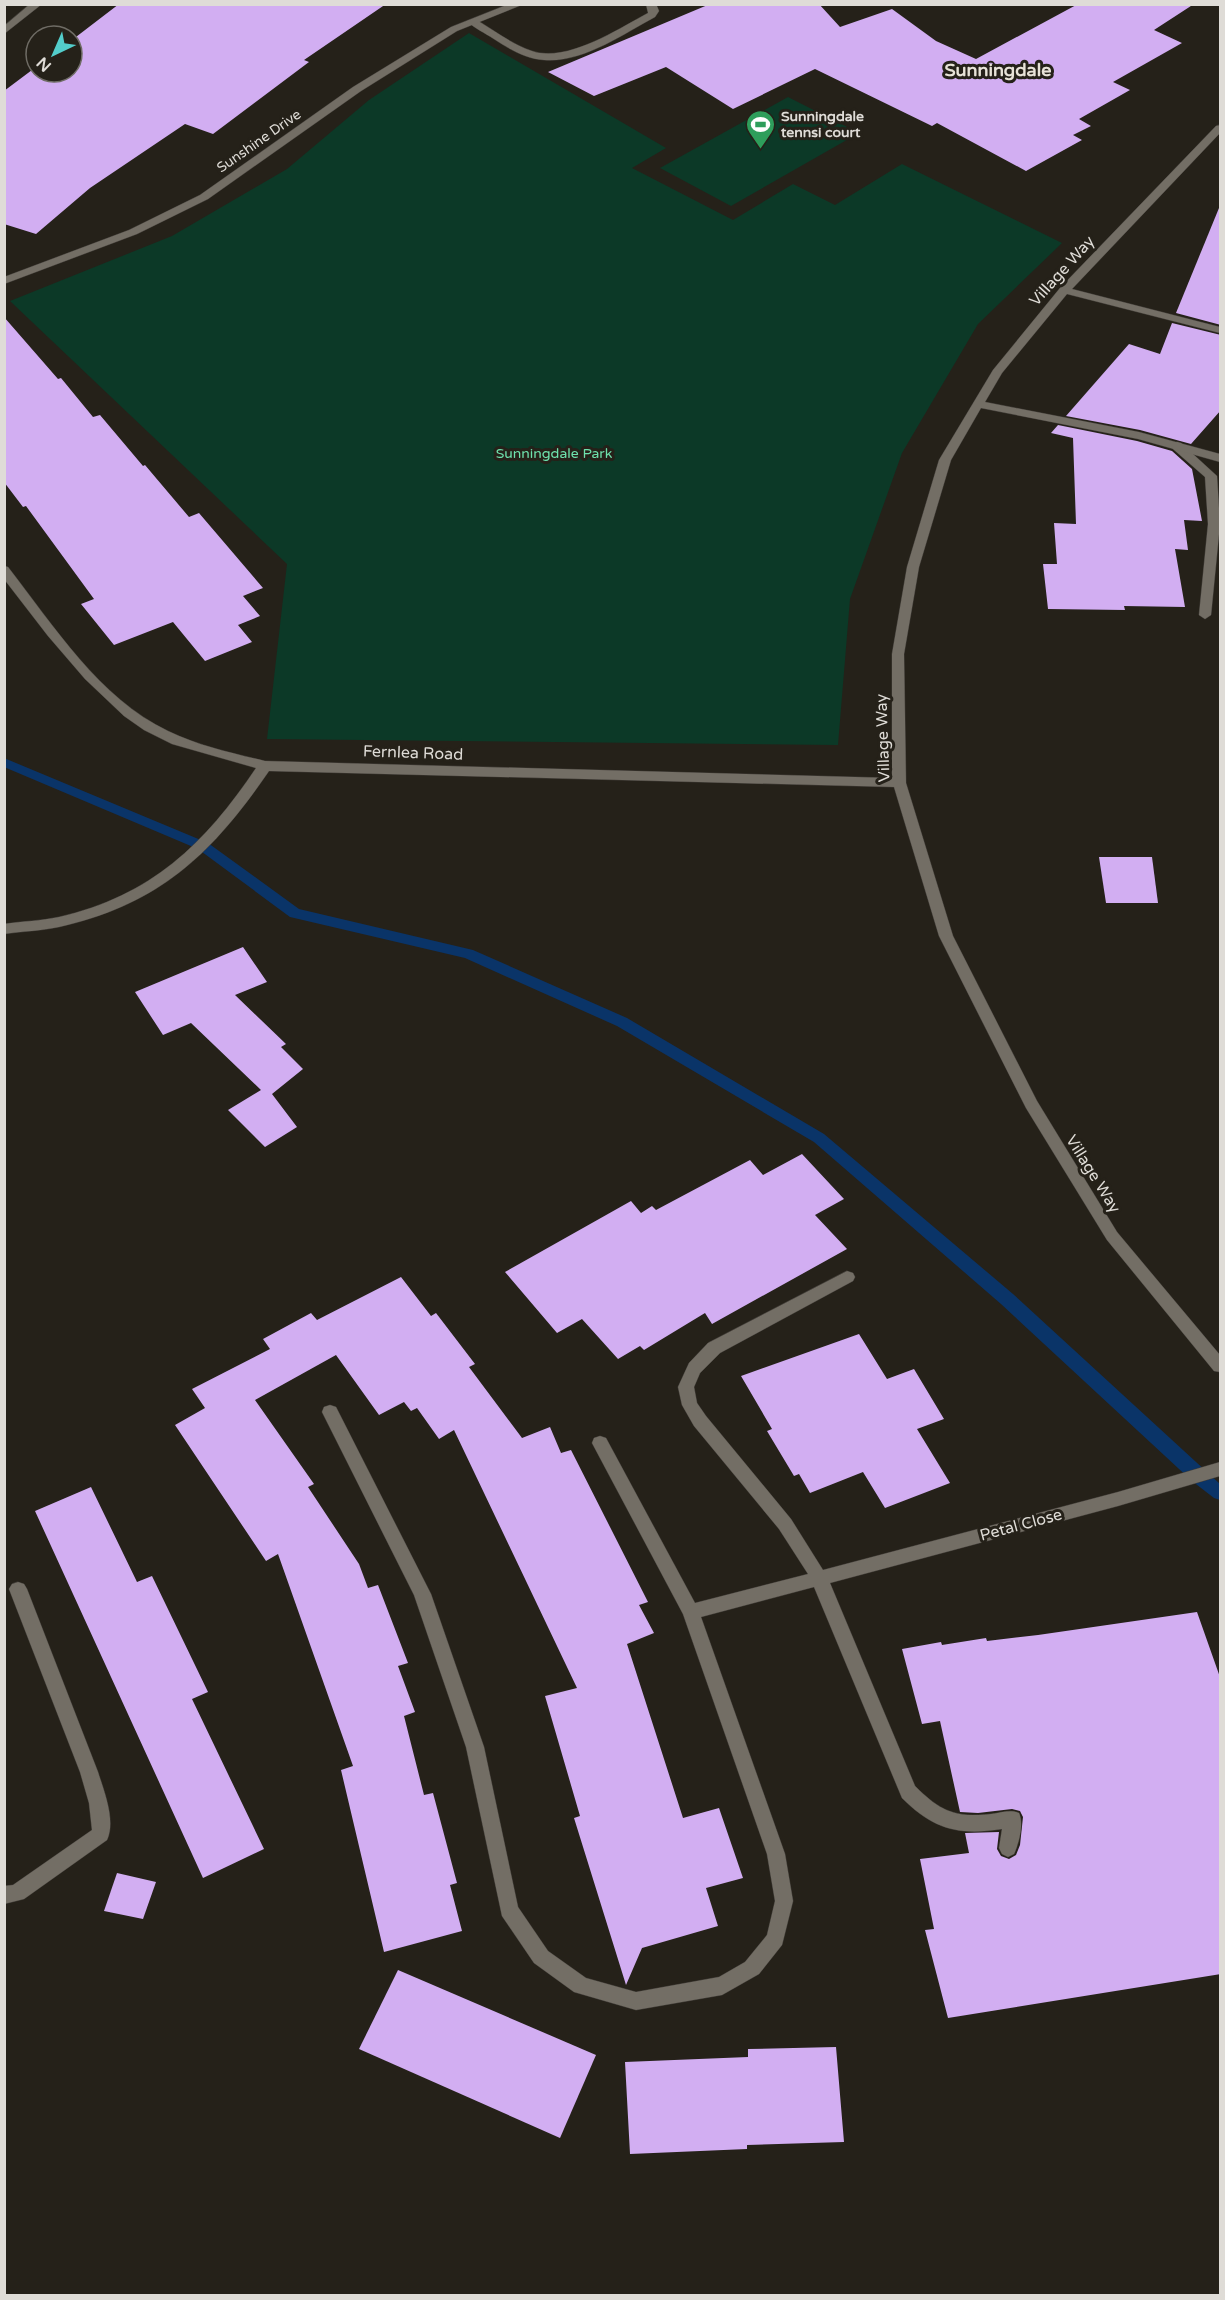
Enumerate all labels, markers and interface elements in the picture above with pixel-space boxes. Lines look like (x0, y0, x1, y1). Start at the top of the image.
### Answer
north arrow (24, 24, 84, 84)
text: N (33, 52, 56, 76)
district label: Sunningdale (945, 59, 1051, 81)
street label: Sunshine Drive (214, 106, 304, 176)
sports icon: Sunningdale tennsi court (744, 108, 776, 150)
place label: Sunningdale tennsi court (780, 108, 864, 141)
street label: Village Way (1025, 231, 1099, 310)
park label: Sunningdale Park (496, 445, 613, 462)
street label: Village Way (871, 693, 895, 782)
street label: Fernlea Road (362, 741, 464, 765)
street label: Village Way (1061, 1131, 1125, 1217)
street label: Petal Close (978, 1504, 1064, 1546)

